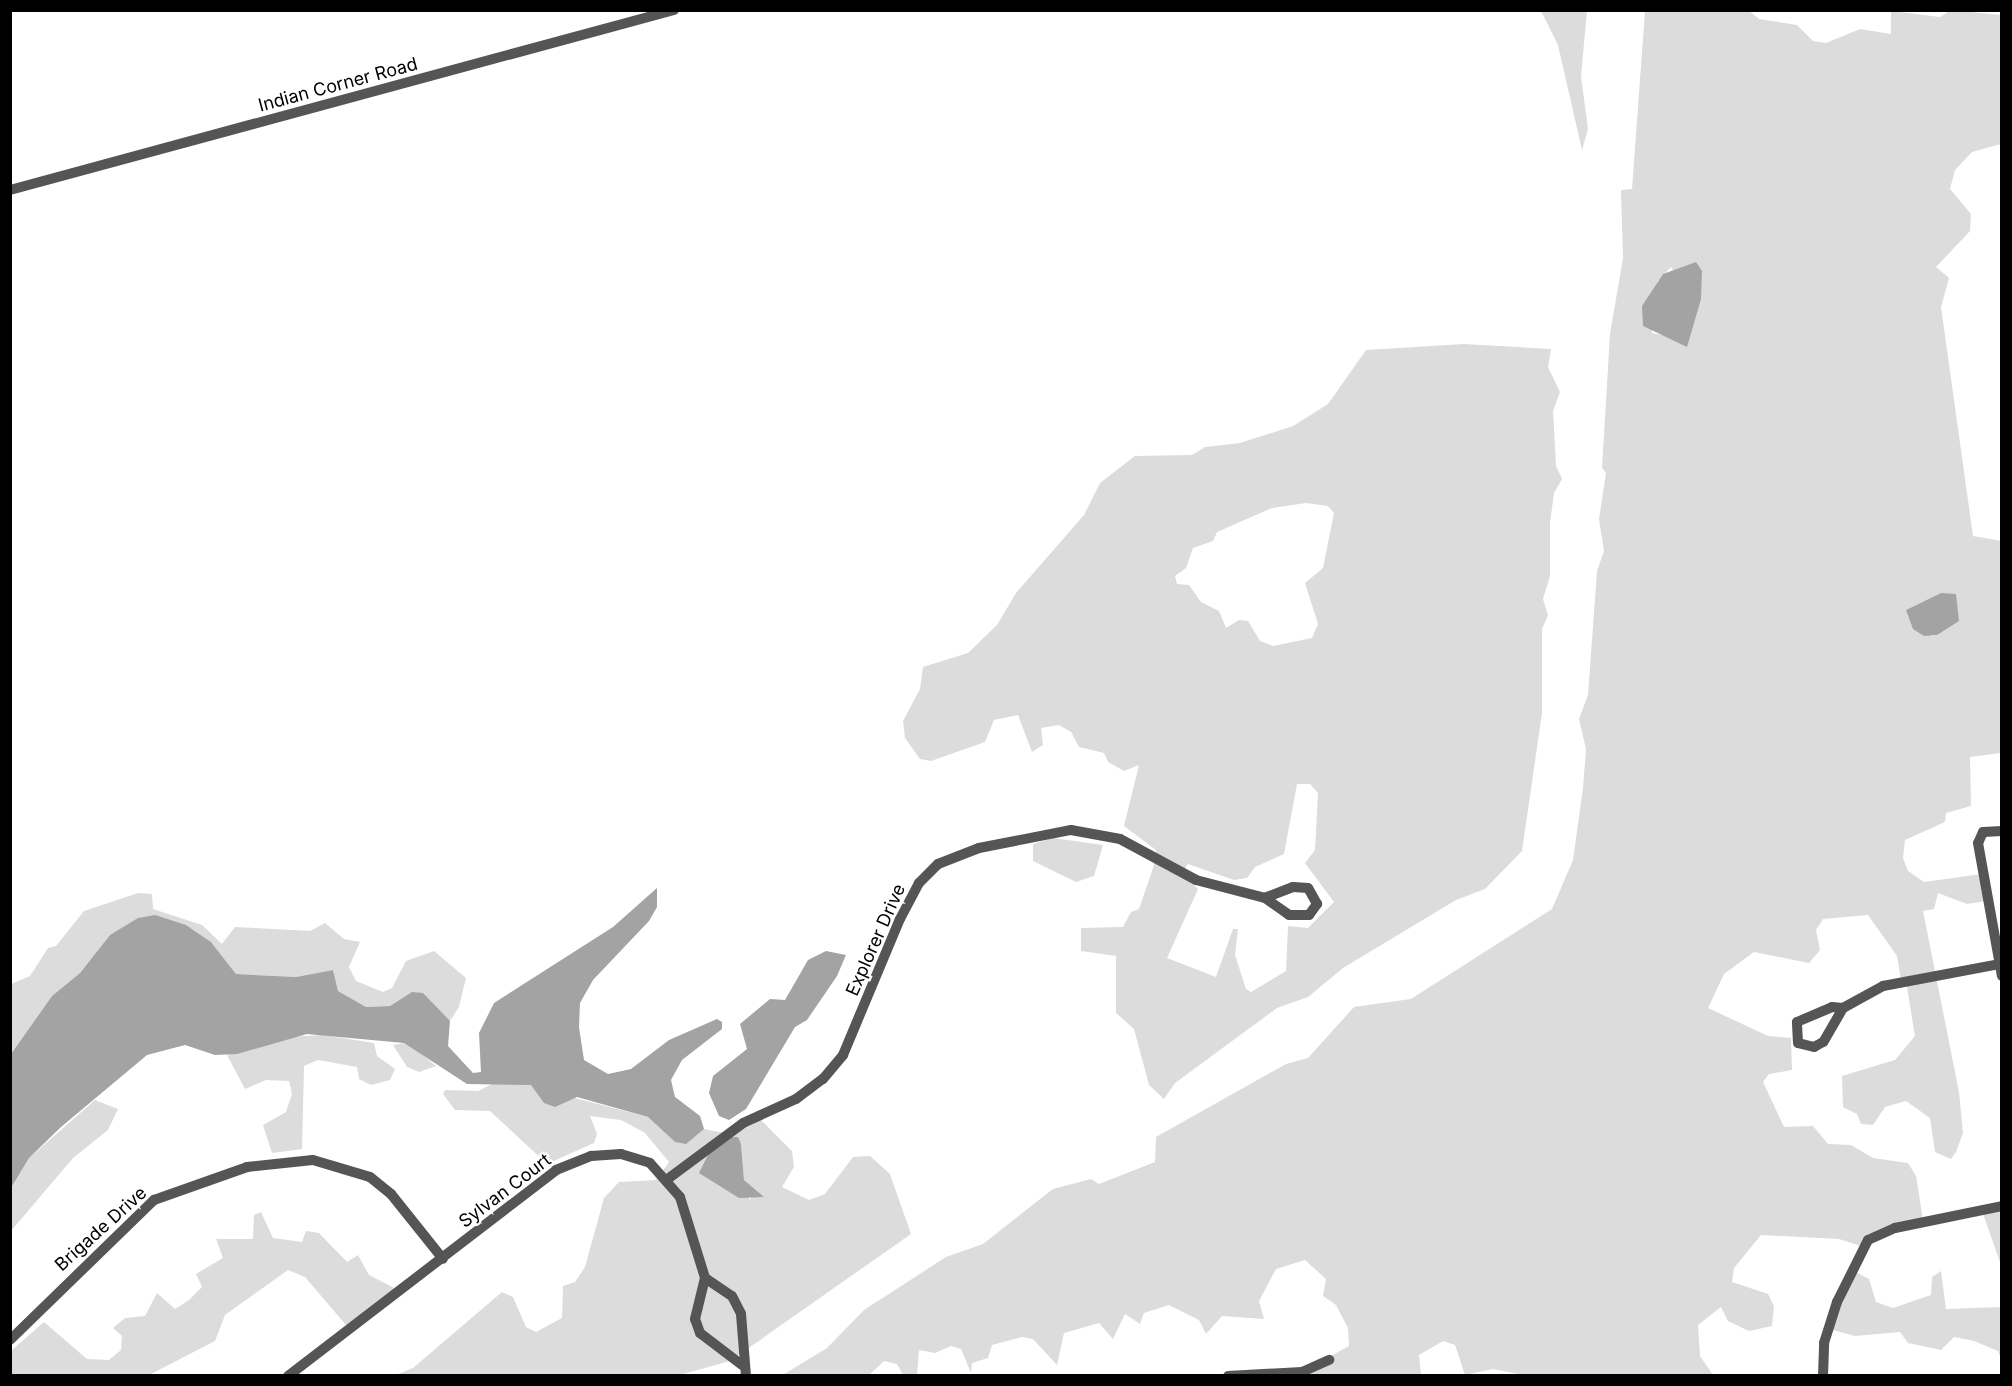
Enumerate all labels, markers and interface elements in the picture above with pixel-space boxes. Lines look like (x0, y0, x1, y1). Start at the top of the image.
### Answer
street label: Indian Corner Road (256, 53, 420, 117)
street label: Explorer Drive (842, 881, 910, 999)
street label: Sylvan Court (455, 1149, 555, 1233)
street label: Brigade Drive (51, 1182, 151, 1276)

